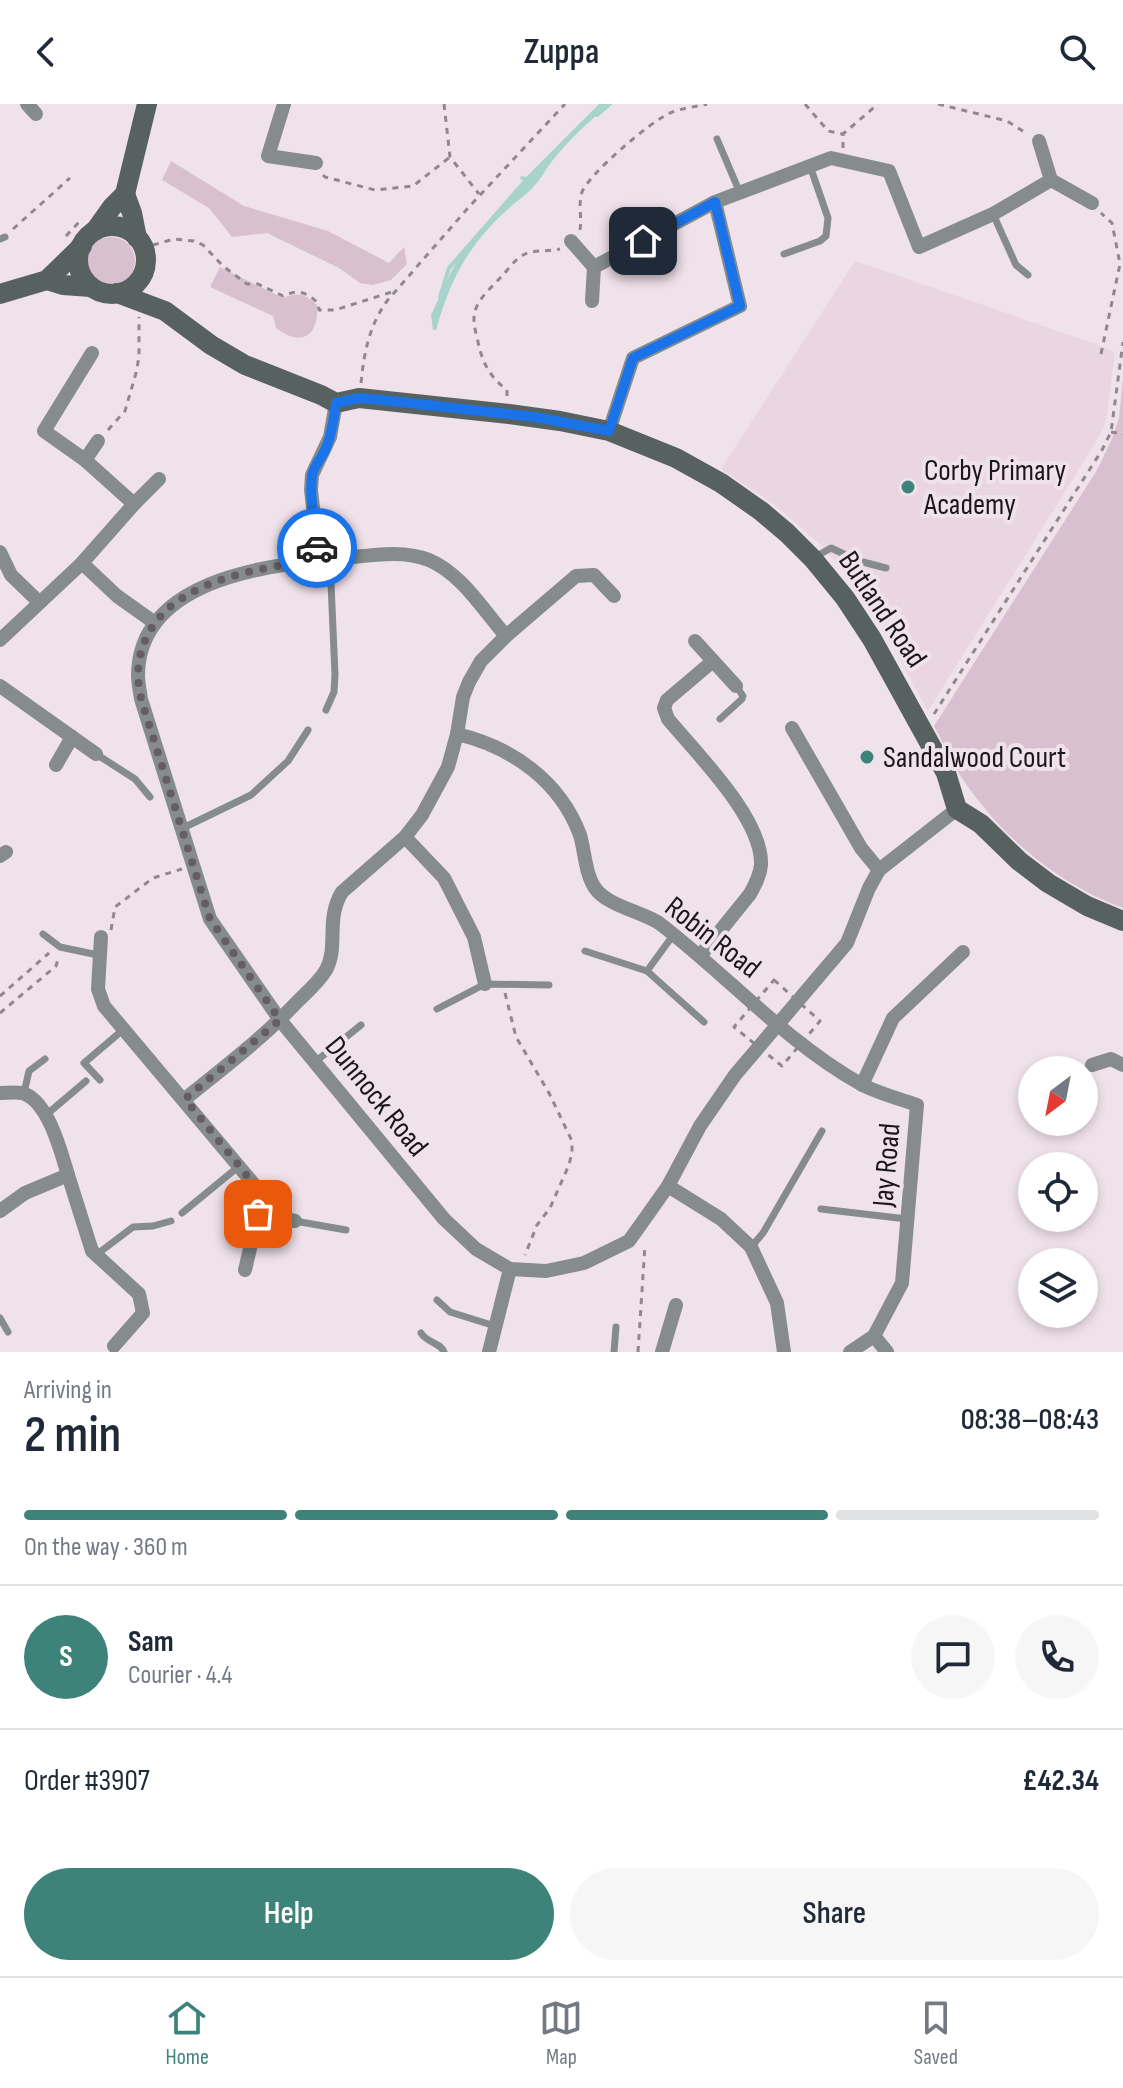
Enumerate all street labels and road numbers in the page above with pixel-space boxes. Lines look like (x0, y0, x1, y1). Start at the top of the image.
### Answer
street label: Butland Road (830, 545, 934, 674)
street label: Robin Road (657, 889, 767, 986)
street label: Dunnock Road (317, 1029, 435, 1164)
street label: Jay Road (865, 1122, 909, 1209)

